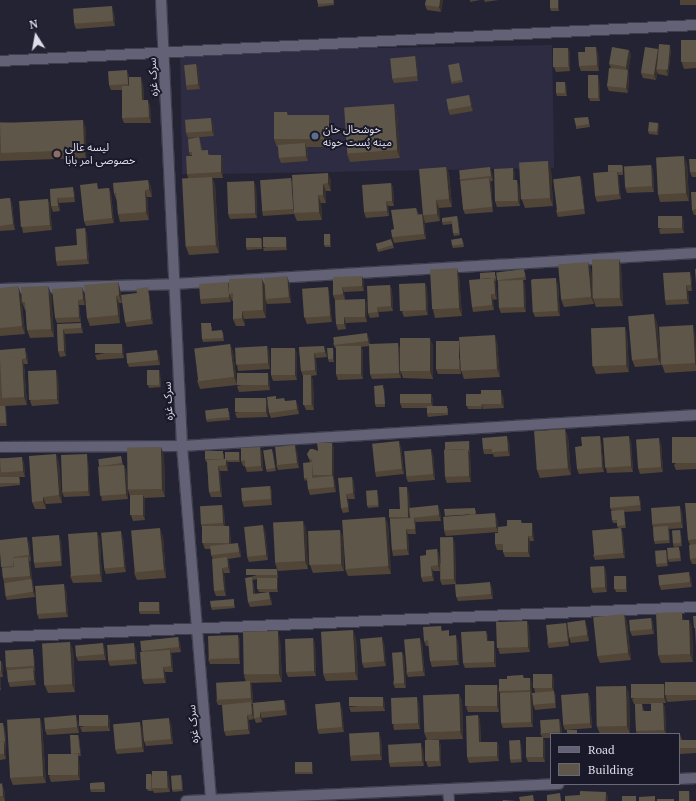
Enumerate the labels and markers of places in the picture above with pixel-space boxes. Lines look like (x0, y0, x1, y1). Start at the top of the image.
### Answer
place label: خوشحال خان مینه پُست خونه (323, 123, 392, 149)
marker: خوشحال خان مینه پُست خونه (310, 131, 320, 141)
place label: لیسه عالی خصوصی امر بابا (65, 141, 136, 167)
marker: لیسه عالی خصوصی امر بابا (52, 149, 62, 159)

